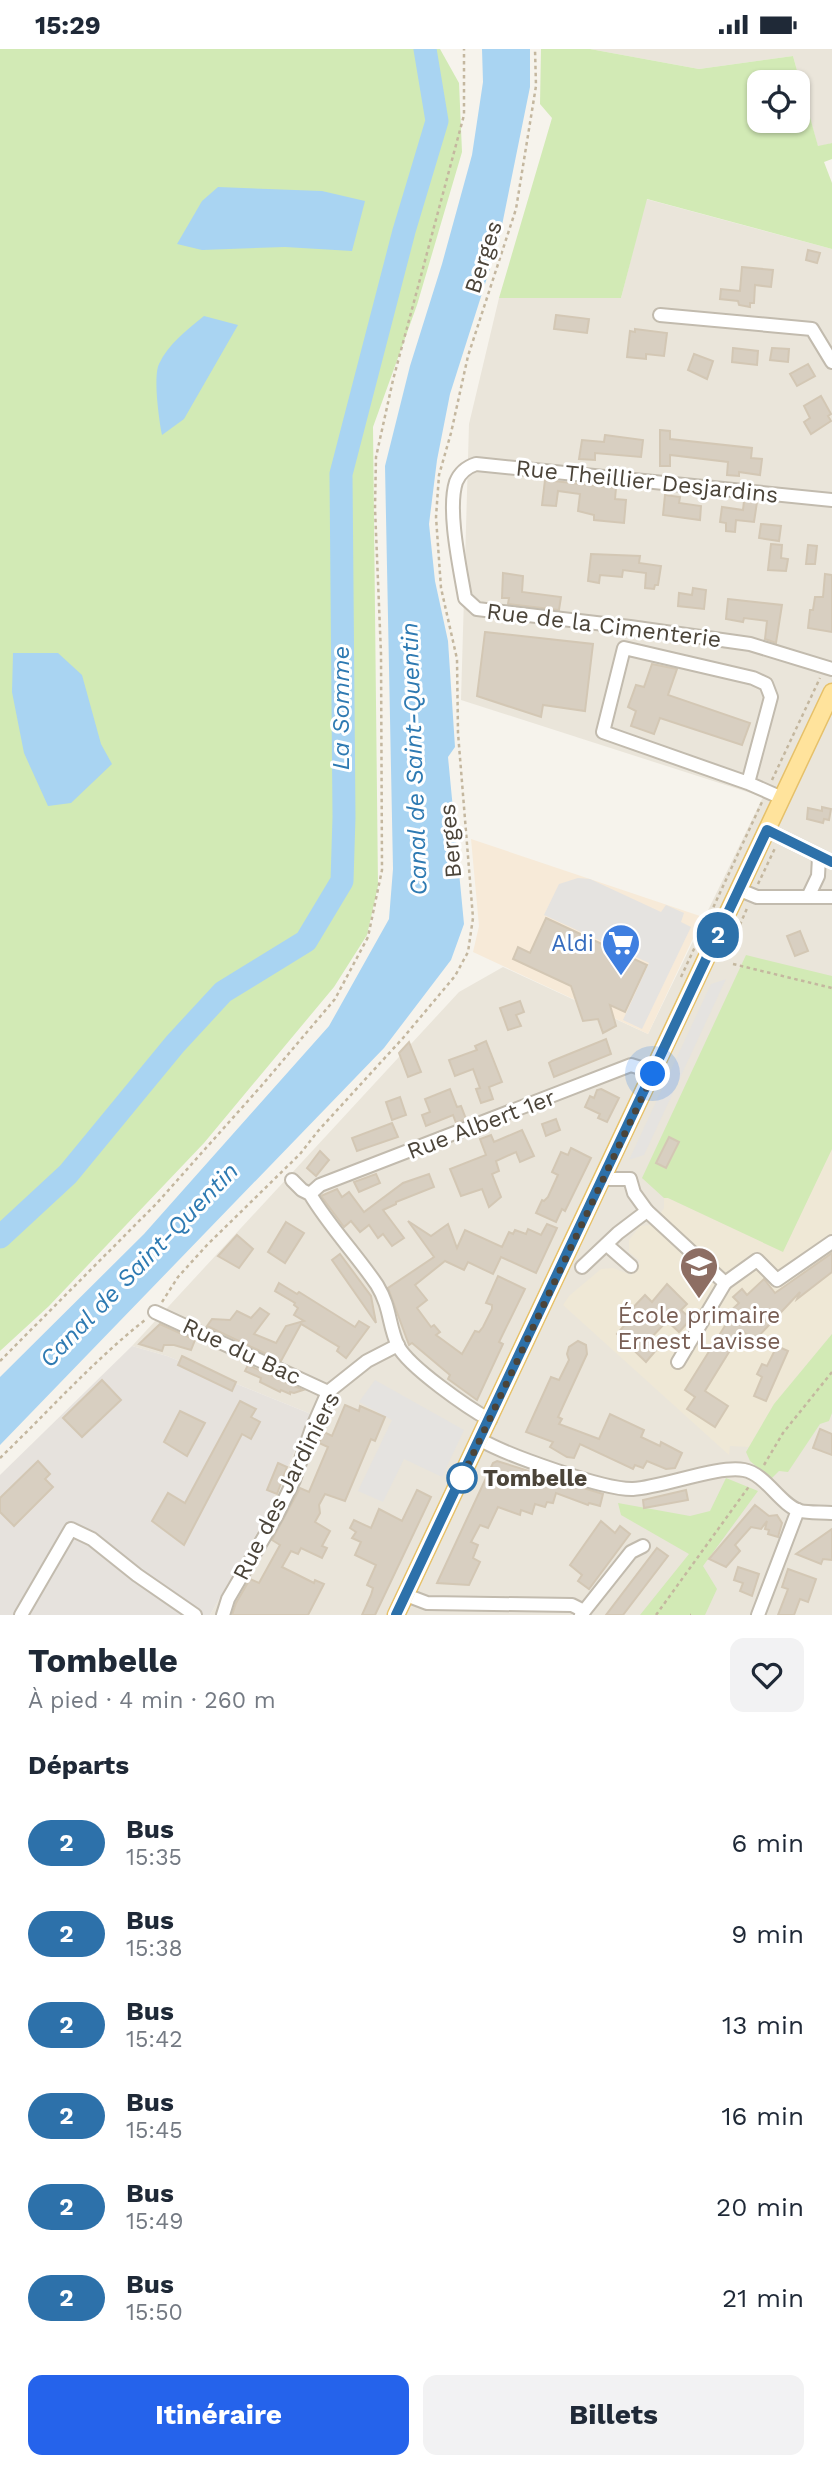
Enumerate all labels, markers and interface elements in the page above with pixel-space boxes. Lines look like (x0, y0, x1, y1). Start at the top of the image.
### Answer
text: 15:29 (35, 10, 101, 40)
map controls (747, 70, 810, 133)
button: locate (747, 70, 810, 133)
street label: Berges (459, 217, 508, 297)
street label: Rue Theillier Desjardins (514, 454, 780, 509)
street label: Rue de la Cimenterie (485, 598, 723, 653)
water label: Canal de Saint-Quentin (395, 622, 433, 896)
water label: La Somme (327, 646, 355, 770)
street label: Berges (434, 803, 467, 879)
line badge: 2 (695, 912, 741, 958)
text: 2 (711, 921, 725, 949)
supermarket icon: Aldi (600, 922, 642, 977)
place label: Aldi (551, 930, 594, 957)
your location (635, 1056, 670, 1091)
street label: Rue Albert 1er (403, 1084, 559, 1165)
water label: Canal de Saint-Quentin (34, 1157, 244, 1373)
school or university icon: École primaire Ernest Lavisse (678, 1245, 720, 1300)
place label: École primaire Ernest Lavisse (617, 1302, 781, 1355)
street label: Rue du Bac (178, 1312, 305, 1391)
street label: Rue des Jardiniers (227, 1388, 346, 1585)
marker: Tombelle (447, 1463, 477, 1493)
place label: Tombelle (483, 1465, 587, 1492)
button: heart (730, 1638, 804, 1712)
text: Tombelle (28, 1641, 178, 1680)
text: À pied · 4 min · 260 m (28, 1687, 276, 1714)
text: Départs (28, 1750, 129, 1780)
text: Bus (126, 1814, 174, 1844)
text: 6 min (732, 1828, 804, 1858)
text: 2 (59, 1829, 74, 1857)
text: 15:35 (126, 1844, 182, 1871)
text: Bus (126, 1905, 174, 1935)
text: 9 min (731, 1919, 804, 1949)
text: 2 (59, 1920, 74, 1948)
text: 15:38 (126, 1935, 183, 1962)
text: Bus (126, 1996, 174, 2026)
text: 13 min (722, 2010, 804, 2040)
text: 2 (59, 2011, 74, 2039)
text: 15:42 (126, 2026, 183, 2053)
text: Bus (126, 2087, 174, 2117)
text: 16 min (721, 2101, 804, 2131)
text: 2 (59, 2102, 74, 2130)
text: 15:45 (126, 2117, 183, 2144)
text: Bus (126, 2178, 174, 2208)
text: 20 min (716, 2192, 804, 2222)
text: 2 (59, 2193, 74, 2221)
text: 15:49 (126, 2208, 183, 2235)
text: Bus (126, 2269, 174, 2299)
text: 21 min (722, 2283, 804, 2313)
text: 2 (59, 2284, 74, 2312)
text: 15:50 (126, 2299, 183, 2326)
button: Itinéraire (28, 2375, 409, 2455)
button: Billets (423, 2375, 804, 2455)

